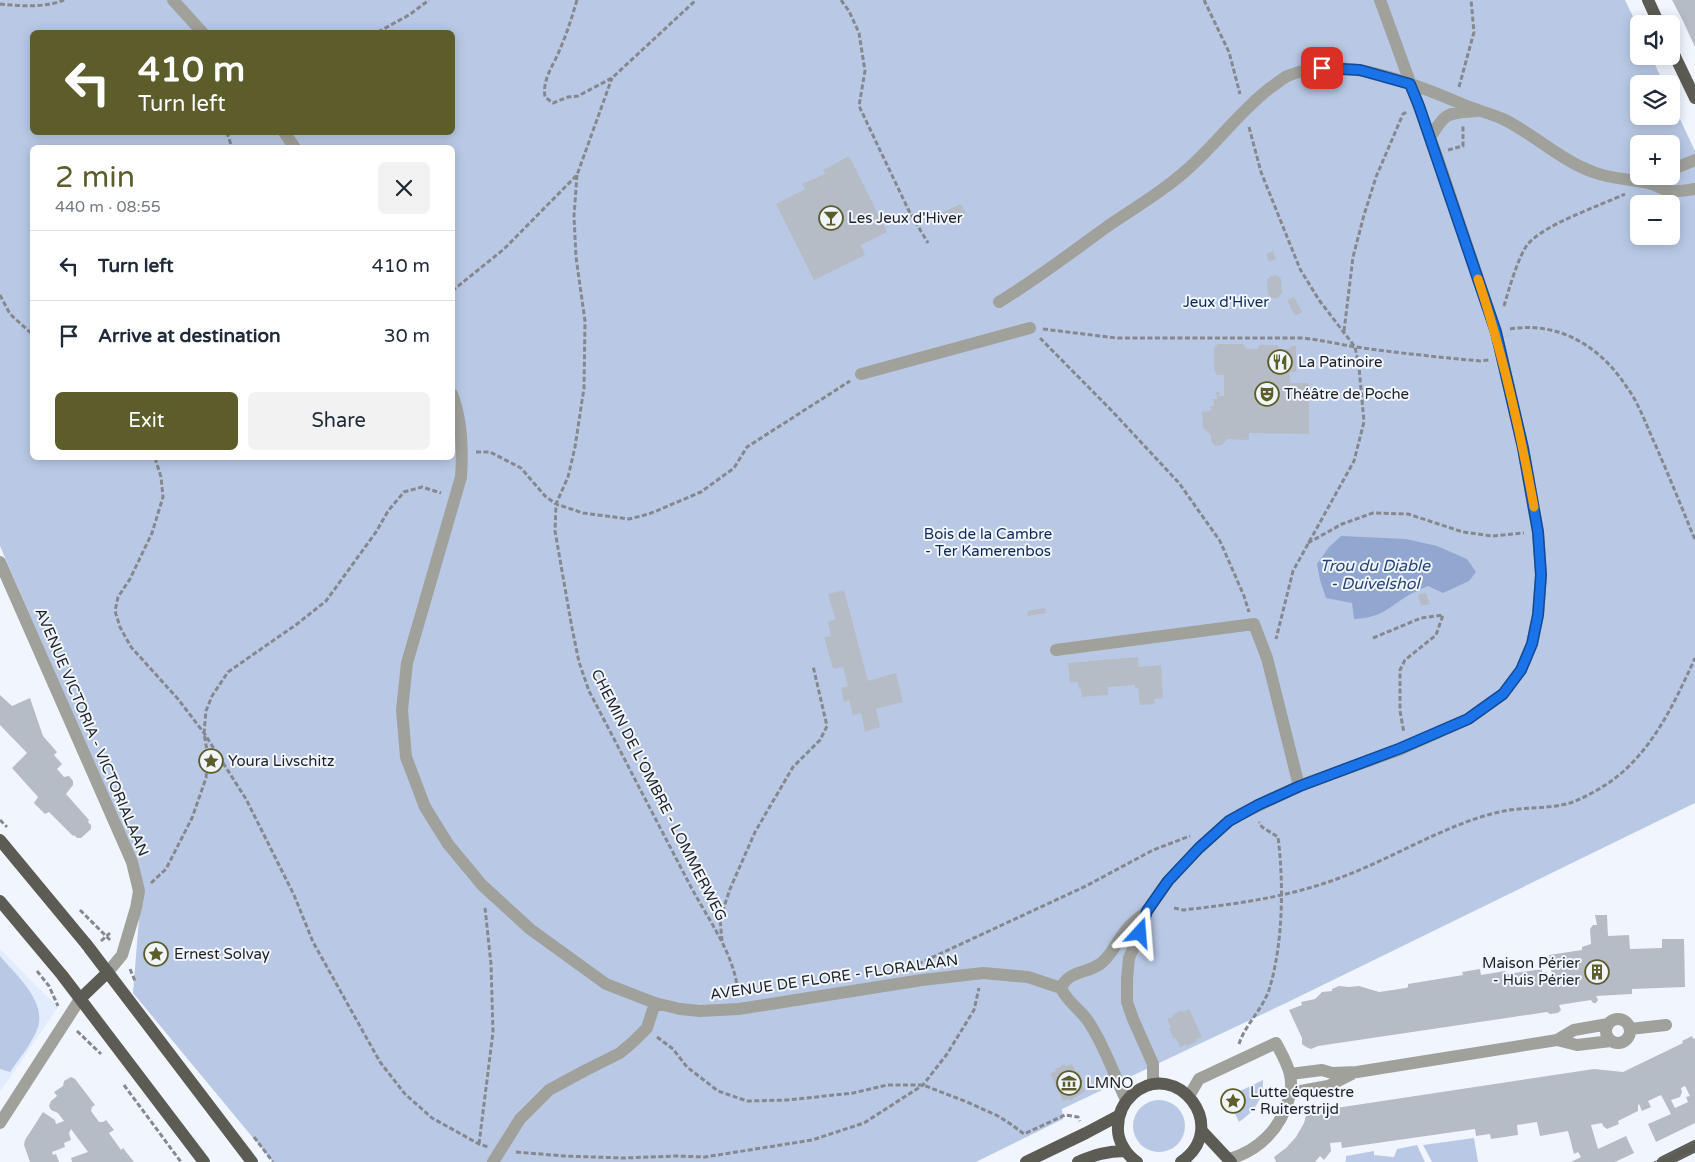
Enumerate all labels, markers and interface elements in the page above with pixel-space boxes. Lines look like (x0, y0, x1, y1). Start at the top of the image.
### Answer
map controls (1630, 15, 1680, 245)
button: sound (1630, 15, 1680, 65)
pin (1301, 47, 1343, 89)
text: 410 m (138, 49, 245, 91)
icon: left (55, 50, 120, 115)
icon: arrive (1308, 54, 1336, 82)
button: layers (1630, 75, 1680, 125)
text: Turn left (138, 91, 226, 117)
button: + (1630, 135, 1680, 185)
text: 2 min (55, 159, 135, 196)
button: close (378, 162, 430, 214)
button: − (1630, 195, 1680, 245)
text: 440 m · 08:55 (55, 197, 161, 217)
bar icon: Les Jeux d'Hiver (818, 205, 844, 231)
place label: Les Jeux d'Hiver (848, 209, 963, 227)
icon: left (55, 252, 83, 280)
text: Turn left (98, 255, 174, 277)
text: 410 m (372, 255, 430, 277)
park label: Jeux d'Hiver (1183, 293, 1269, 311)
icon: arrive (55, 322, 83, 350)
text: Arrive at destination (98, 325, 281, 347)
text: 30 m (384, 325, 430, 347)
restaurant icon: La Patinoire (1267, 349, 1293, 375)
place label: La Patinoire (1298, 353, 1382, 371)
theatre icon: Théâtre de Poche (1254, 381, 1280, 407)
place label: Théâtre de Poche (1284, 385, 1409, 403)
button: Exit (55, 392, 238, 450)
button: Share (248, 392, 430, 450)
park label: Bois de la Cambre - Ter Kamerenbos (924, 525, 1052, 560)
water label: Trou du Diable - Duivelshol (1320, 556, 1431, 594)
street label: AVENUE VICTORIA - VICTORIALAAN (31, 605, 153, 859)
street label: CHEMIN DE L'OMBRE - LOMMERWEG (587, 666, 731, 924)
place icon: Youra Livschitz (198, 748, 224, 774)
place label: Youra Livschitz (228, 752, 334, 770)
position arrow (1113, 906, 1165, 958)
place icon: Ernest Solvay (143, 941, 169, 967)
place label: Ernest Solvay (174, 945, 270, 963)
street label: AVENUE DE FLORE - FLORALAAN (709, 951, 959, 1003)
place label: Maison Périer - Huis Périer (1482, 954, 1580, 989)
building icon: Maison Périer - Huis Périer (1584, 959, 1610, 985)
museum icon: LMNO (1056, 1070, 1082, 1096)
place label: LMNO (1086, 1074, 1133, 1092)
place label: Lutte équestre - Ruiterstrijd (1250, 1083, 1354, 1118)
place icon: Lutte équestre - Ruiterstrijd (1220, 1088, 1246, 1114)

